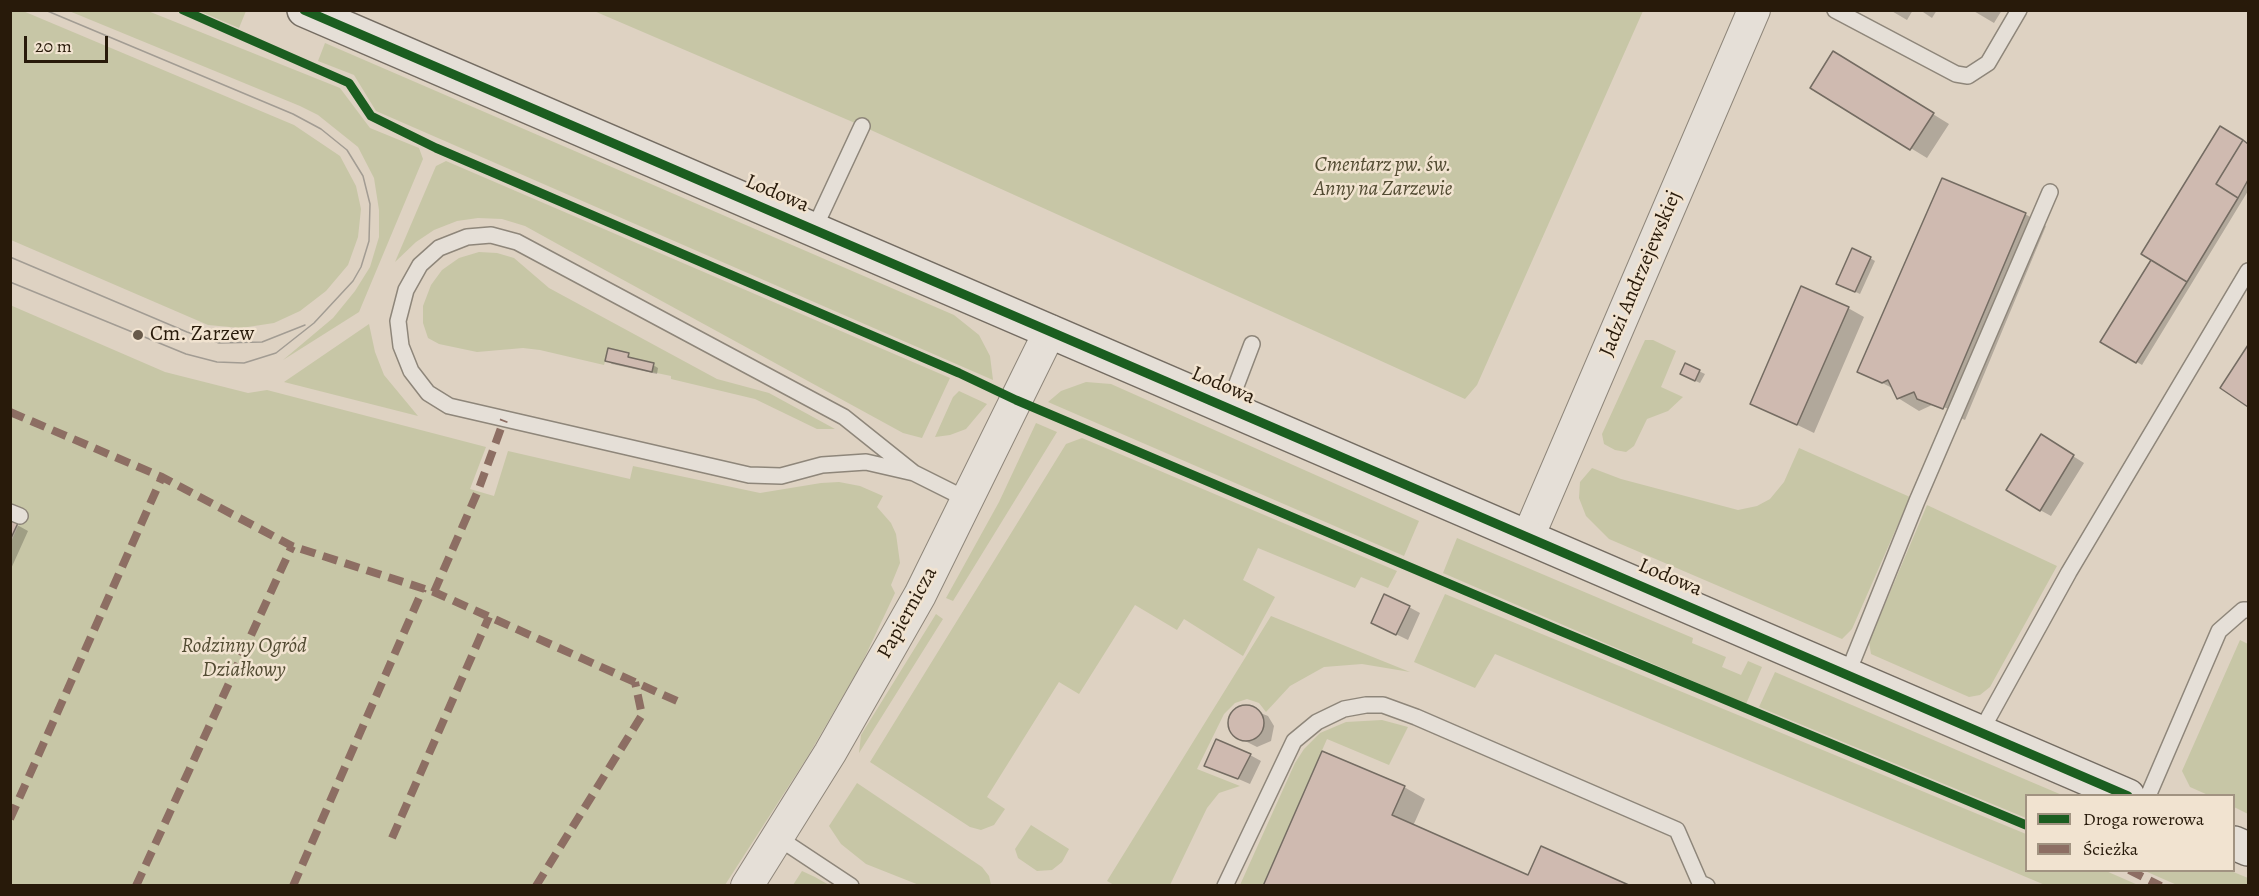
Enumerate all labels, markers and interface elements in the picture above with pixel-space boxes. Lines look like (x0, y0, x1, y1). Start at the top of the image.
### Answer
scale bar (27, 24, 111, 62)
text: 20 m (35, 34, 72, 58)
park label: Cmentarz pw. św. Anny na Zarzewie (1314, 153, 1452, 203)
street label: Lodowa (741, 169, 813, 219)
street label: Jadzi Andrzejewskiej (1595, 187, 1687, 361)
place label: Cm. Zarzew (150, 322, 254, 348)
marker: Cm. Zarzew (131, 328, 145, 342)
street label: Lodowa (1187, 361, 1259, 411)
street label: Lodowa (1634, 553, 1706, 603)
street label: Papiernicza (872, 563, 944, 663)
park label: Rodzinny Ogród Działkowy (181, 634, 307, 684)
legend (2025, 794, 2235, 872)
text: Droga rowerowa (2083, 807, 2204, 831)
text: Ścieżka (2083, 837, 2138, 861)

